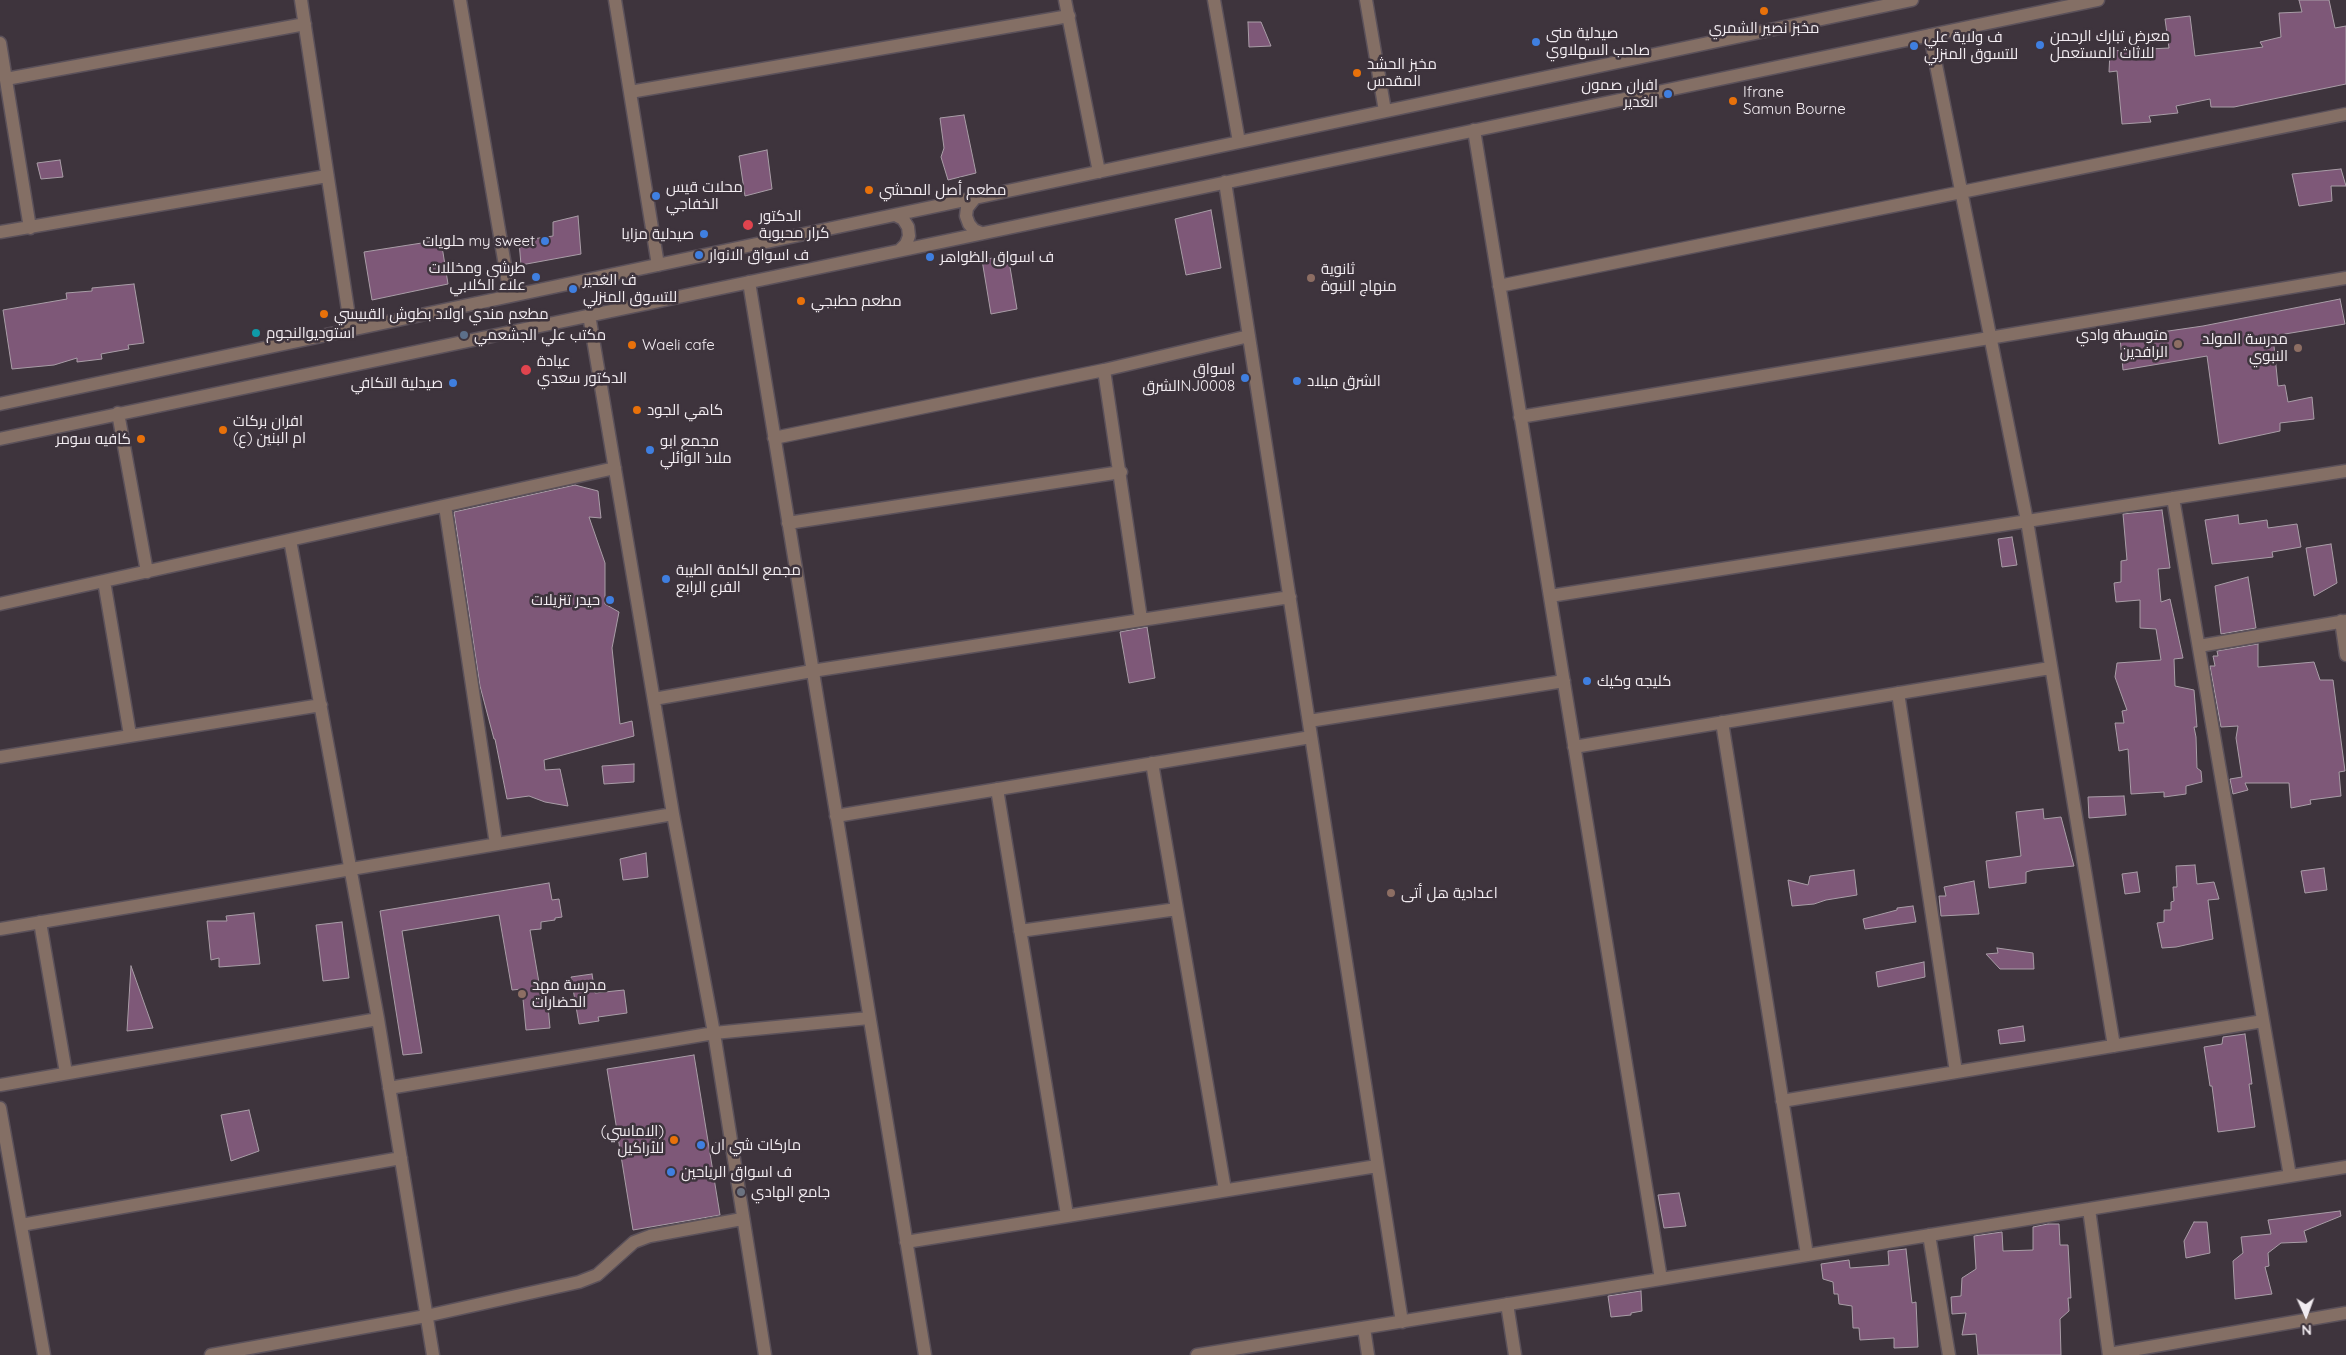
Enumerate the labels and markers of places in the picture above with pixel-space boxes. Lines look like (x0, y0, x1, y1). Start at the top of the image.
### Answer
marker: مخبز نصير الشمري (1758, 5, 1770, 17)
place label: مخبز نصير الشمري (1709, 19, 1819, 37)
place label: صيدلية منى صاحب السهلاوي (1546, 24, 1650, 59)
place label: معرض تبارك الرحمن للاثاث المستعمل (2050, 27, 2170, 62)
place label: ف ولاية علي للتسوق المنزلي (1924, 28, 2018, 63)
marker: صيدلية منى صاحب السهلاوي (1530, 36, 1542, 48)
marker: معرض تبارك الرحمن للاثاث المستعمل (2034, 39, 2046, 51)
marker: ف ولاية علي للتسوق المنزلي (1908, 40, 1920, 52)
place label: مخبز الحشد المقدس (1367, 55, 1437, 90)
marker: مخبز الحشد المقدس (1351, 67, 1363, 79)
place label: افران صمون الغدير (1581, 76, 1658, 111)
place label: Ifrane Samun Bourne (1743, 83, 1846, 118)
marker: افران صمون الغدير (1662, 88, 1674, 100)
marker: Ifrane Samun Bourne (1727, 95, 1739, 107)
place label: محلات قيس الخفاجي (666, 178, 743, 213)
place label: مطعم أصل المحشي (879, 181, 1006, 199)
marker: مطعم أصل المحشي (863, 184, 875, 196)
marker: محلات قيس الخفاجي (650, 190, 662, 202)
place label: الدكتور كرار محبوبة (759, 207, 829, 242)
marker: الدكتور كرار محبوبة (741, 218, 755, 232)
place label: صيدلية مزايا (621, 225, 694, 243)
marker: صيدلية مزايا (698, 228, 710, 240)
place label: حلويات my sweet (422, 232, 535, 250)
marker: حلويات my sweet (539, 235, 551, 247)
place label: ف اسواق الانوار (709, 246, 809, 264)
place label: ف اسواق الظواهر (940, 248, 1054, 266)
marker: ف اسواق الانوار (693, 249, 705, 261)
marker: ف اسواق الظواهر (924, 251, 936, 263)
place label: طرشي ومخللات علاء الكلابي (429, 259, 526, 294)
place label: ثانوية منهاج النبوة (1321, 260, 1397, 295)
marker: طرشي ومخللات علاء الكلابي (530, 271, 542, 283)
place label: ف الغدير للتسوق المنزلي (583, 271, 677, 306)
marker: ثانوية منهاج النبوة (1305, 272, 1317, 284)
marker: ف الغدير للتسوق المنزلي (567, 283, 579, 295)
place label: مطعم حطبجي (811, 292, 902, 310)
marker: مطعم حطبجي (795, 295, 807, 307)
place label: مطعم مندي اولاد بطوش القبيسي (334, 305, 549, 323)
marker: مطعم مندي اولاد بطوش القبيسي (318, 308, 330, 320)
place label: استوديوالنجوم (266, 324, 355, 342)
place label: مكتب علي الجشعمي (474, 326, 606, 344)
place label: متوسطة وادي الرافدين (2076, 326, 2168, 361)
marker: استوديوالنجوم (250, 327, 262, 339)
marker: مكتب علي الجشعمي (458, 329, 470, 341)
place label: مدرسة المولد النبوي (2202, 330, 2288, 365)
place label: Waeli cafe (642, 336, 715, 354)
marker: متوسطة وادي الرافدين (2172, 338, 2184, 350)
marker: Waeli cafe (626, 339, 638, 351)
marker: مدرسة المولد النبوي (2292, 342, 2304, 354)
place label: عيادة الدكتور سعدي (537, 352, 627, 387)
place label: اسواق الشرقNJ0008 (1142, 360, 1235, 395)
marker: عيادة الدكتور سعدي (519, 363, 533, 377)
marker: اسواق الشرقNJ0008 (1239, 372, 1251, 384)
place label: الشرق ميلاد (1307, 372, 1381, 390)
place label: صيدلية التكافي (351, 374, 443, 392)
marker: الشرق ميلاد (1291, 375, 1303, 387)
marker: صيدلية التكافي (447, 377, 459, 389)
place label: كاهي الجود (647, 401, 723, 419)
marker: كاهي الجود (631, 404, 643, 416)
place label: افران بركات ام البنين (ع) (233, 412, 306, 447)
marker: افران بركات ام البنين (ع) (217, 424, 229, 436)
place label: كافيه سومر (56, 430, 131, 448)
place label: مجمع ابو ملاذ الوائلي (660, 432, 732, 467)
marker: كافيه سومر (135, 433, 147, 445)
marker: مجمع ابو ملاذ الوائلي (644, 444, 656, 456)
place label: مجمع الكلمة الطيبة الفرع الرابع (676, 561, 801, 596)
marker: مجمع الكلمة الطيبة الفرع الرابع (660, 573, 672, 585)
place label: حيدر تنزيلات (531, 591, 600, 609)
marker: حيدر تنزيلات (604, 594, 616, 606)
place label: كليجه وكيك (1597, 672, 1671, 690)
marker: كليجه وكيك (1581, 675, 1593, 687)
place label: اعدادية هل أتى (1401, 884, 1498, 902)
marker: اعدادية هل أتى (1385, 887, 1397, 899)
place label: مدرسة مهد الحضارات (532, 976, 606, 1011)
marker: مدرسة مهد الحضارات (516, 988, 528, 1000)
place label: (الاماسي) للأراكيل (601, 1122, 664, 1157)
marker: (الاماسي) للأراكيل (668, 1134, 680, 1146)
place label: ماركات شي ان (711, 1136, 801, 1154)
marker: ماركات شي ان (695, 1139, 707, 1151)
place label: ف اسواق الرياحين (681, 1163, 792, 1181)
marker: ف اسواق الرياحين (665, 1166, 677, 1178)
place label: جامع الهادي (751, 1183, 830, 1201)
marker: جامع الهادي (735, 1186, 747, 1198)

